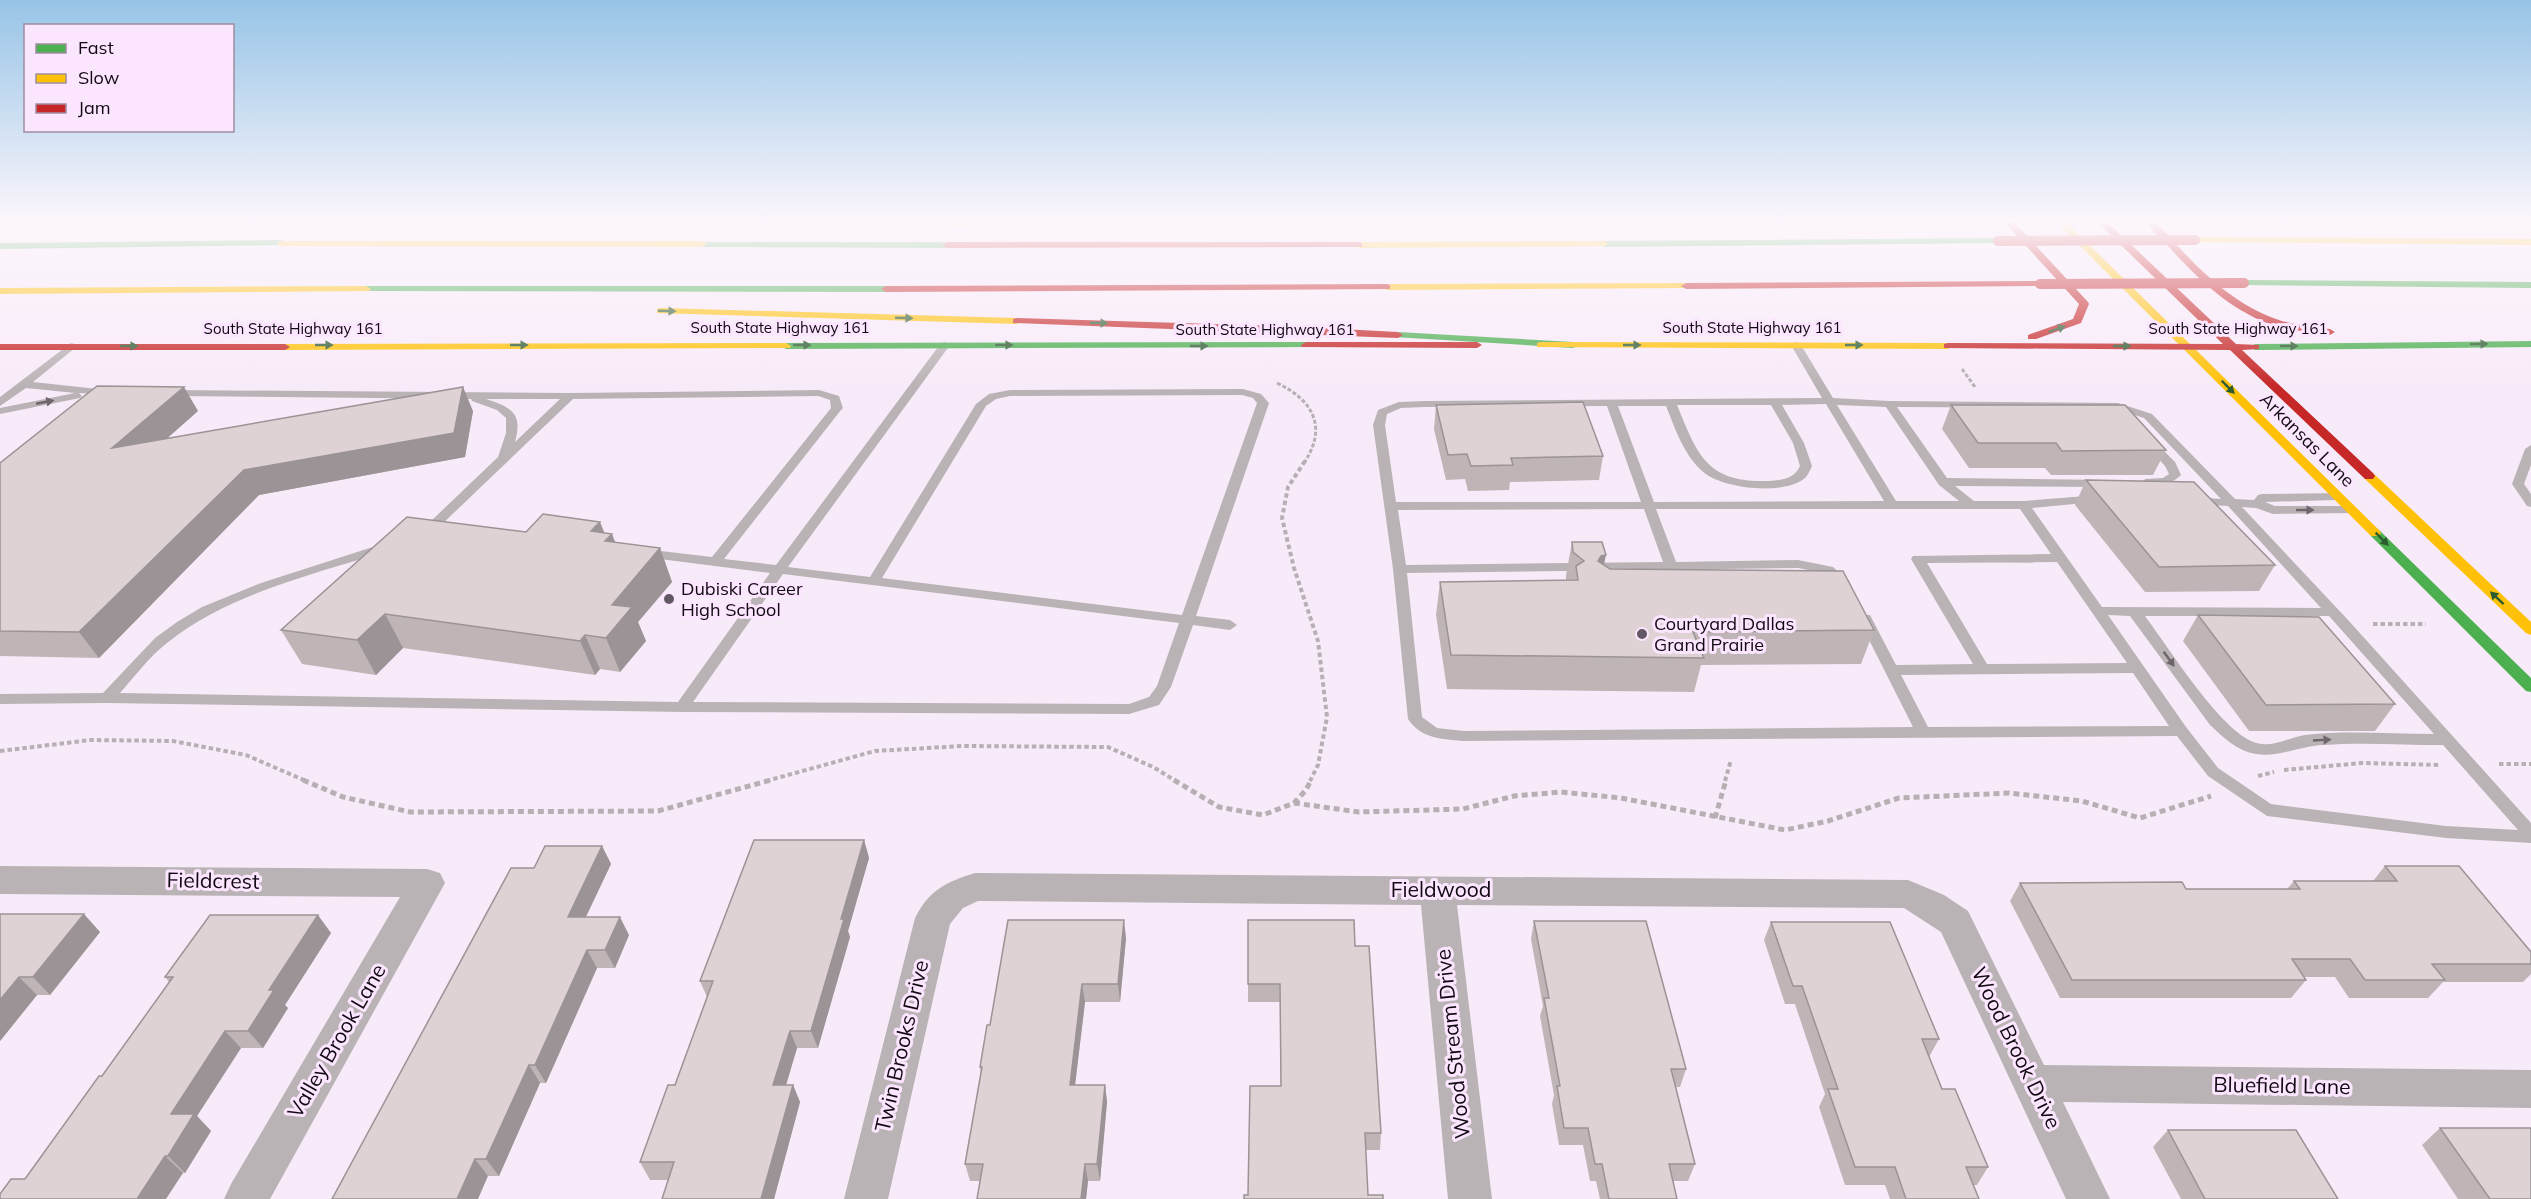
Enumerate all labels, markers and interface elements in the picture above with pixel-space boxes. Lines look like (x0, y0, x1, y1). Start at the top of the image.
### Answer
legend (24, 24, 234, 132)
text: Fast (78, 36, 114, 59)
text: Slow (78, 66, 120, 89)
text: Jam (78, 96, 111, 119)
one-way arrow (657, 306, 676, 316)
one-way arrow (894, 313, 913, 322)
street label: South State Highway 161 (691, 318, 869, 337)
one-way arrow (1089, 318, 1108, 328)
street label: South State Highway 161 (1663, 318, 1841, 337)
street label: South State Highway 161 (204, 319, 382, 338)
street label: South State Highway 161 (2149, 319, 2327, 338)
street label: South State Highway 161 (1176, 320, 1354, 339)
one-way arrow (2048, 323, 2066, 333)
one-way arrow (315, 340, 334, 350)
one-way arrow (510, 340, 529, 350)
one-way arrow (793, 340, 812, 350)
one-way arrow (994, 340, 1013, 350)
one-way arrow (1622, 340, 1641, 350)
one-way arrow (1845, 340, 1864, 350)
one-way arrow (2470, 340, 2489, 349)
one-way arrow (120, 341, 139, 351)
one-way arrow (1189, 341, 1208, 351)
one-way arrow (2113, 341, 2132, 351)
one-way arrow (2280, 341, 2299, 351)
one-way arrow (2221, 380, 2235, 394)
street label: Arkansas Lane (2255, 387, 2360, 492)
one-way arrow (35, 397, 54, 406)
one-way arrow (2295, 505, 2314, 515)
one-way arrow (2375, 532, 2389, 546)
place label: Dubiski Career High School (681, 577, 803, 621)
one-way arrow (2489, 591, 2504, 605)
marker: Dubiski Career High School (662, 592, 676, 606)
place label: Courtyard Dallas Grand Prairie (1654, 612, 1794, 656)
marker: Courtyard Dallas Grand Prairie (1635, 627, 1649, 641)
one-way arrow (2163, 651, 2175, 667)
one-way arrow (2313, 735, 2332, 744)
street label: Fieldcrest (166, 866, 260, 894)
street label: Fieldwood (1391, 876, 1491, 902)
street label: Wood Stream Drive (1429, 948, 1475, 1140)
street label: Twin Brooks Drive (869, 957, 933, 1134)
street label: Valley Brook Lane (281, 959, 391, 1122)
street label: Wood Brook Drive (1966, 962, 2067, 1133)
street label: Bluefield Lane (2213, 1071, 2351, 1099)

